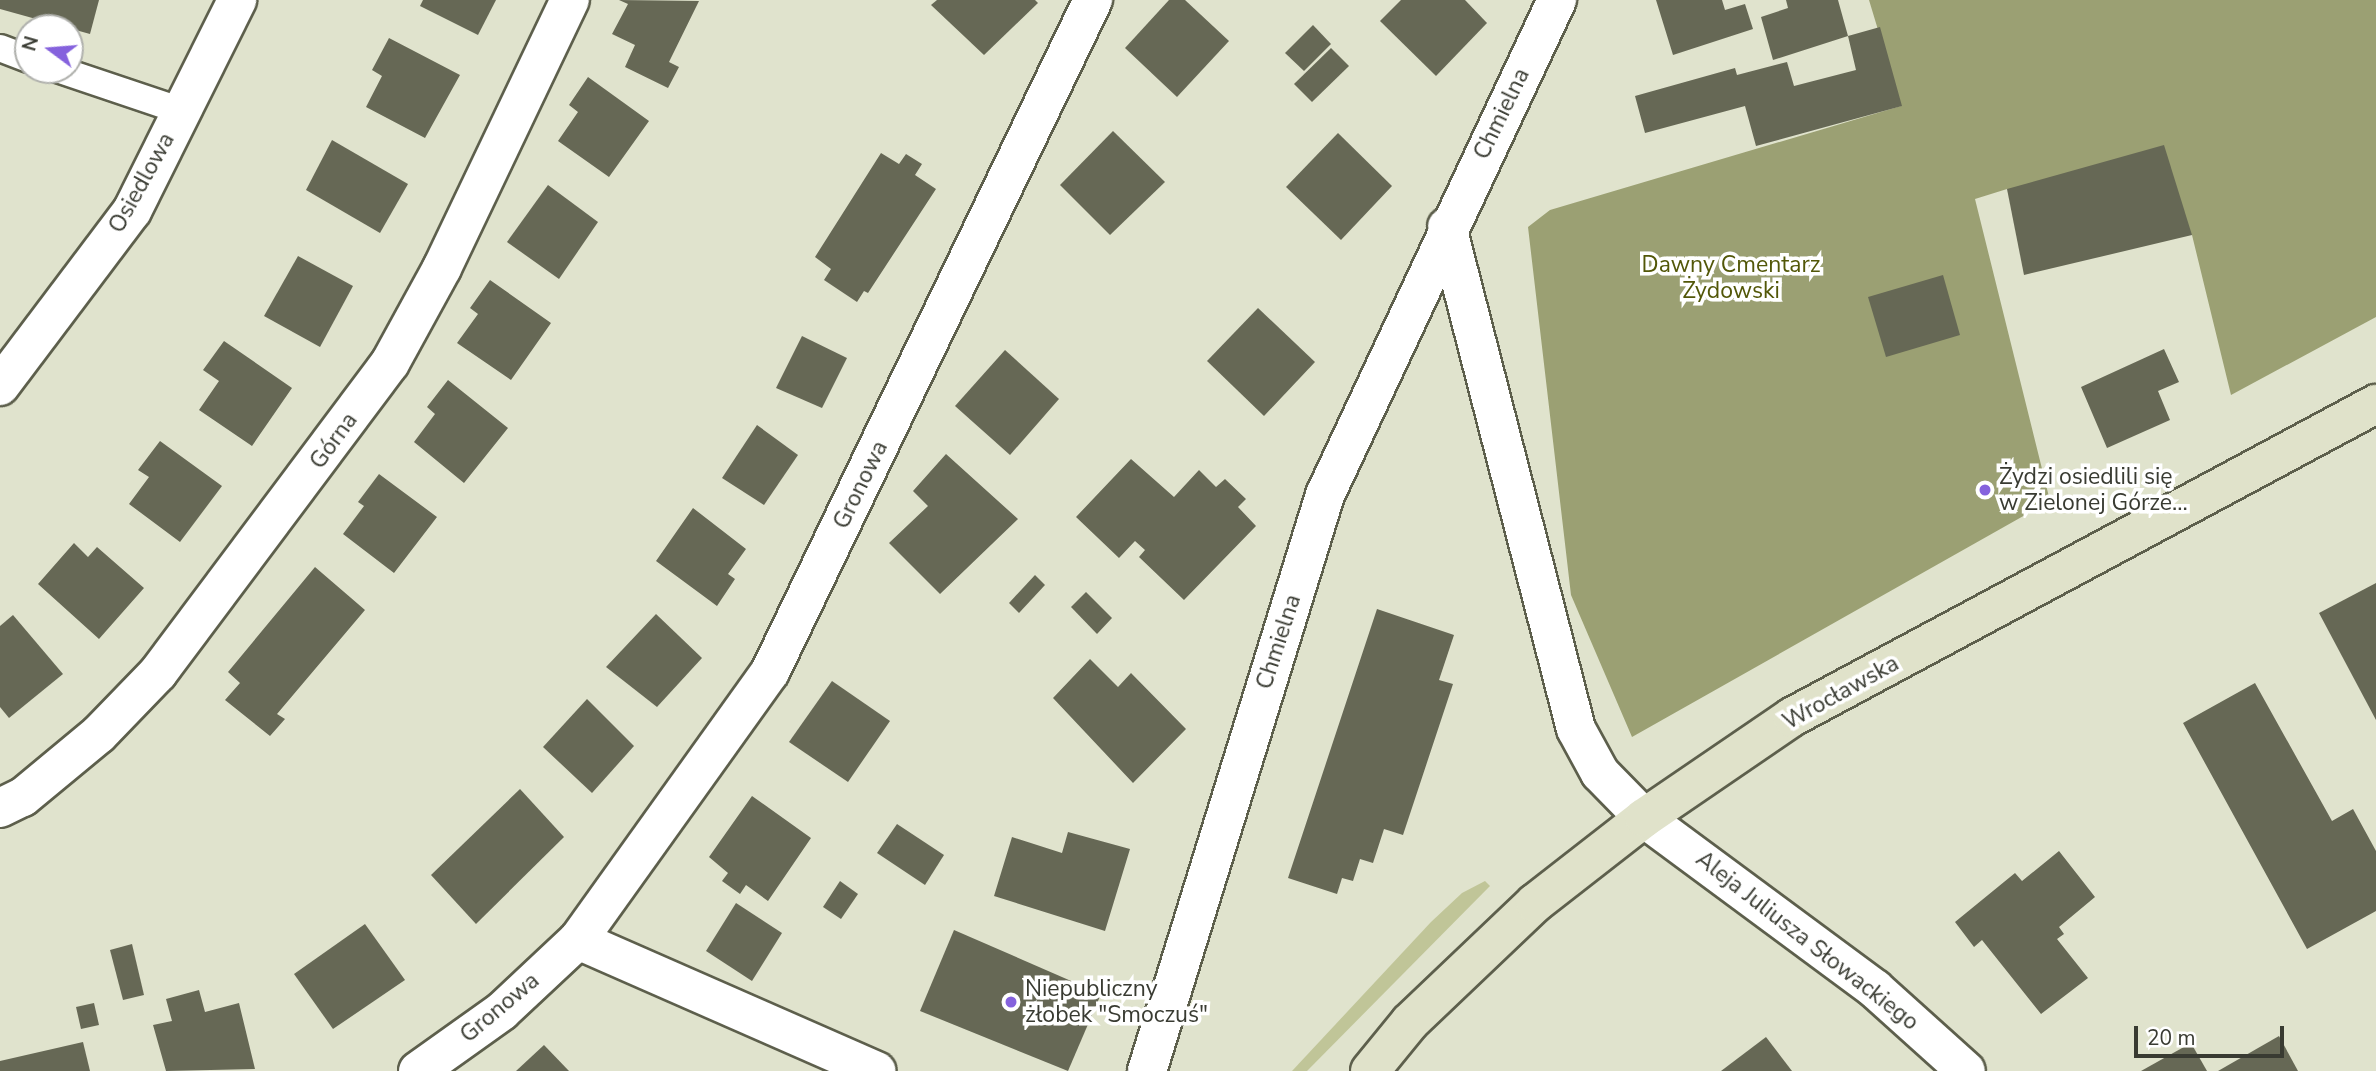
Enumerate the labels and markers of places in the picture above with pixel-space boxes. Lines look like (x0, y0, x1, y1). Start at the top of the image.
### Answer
place label: Żydzi osiedlili się w Zielonej Górze... (1999, 463, 2188, 517)
marker: Żydzi osiedlili się w Zielonej Górze... (1977, 482, 1993, 498)
place label: Niepubliczny żłobek "Smoczuś" (1025, 975, 1208, 1029)
marker: Niepubliczny żłobek "Smoczuś" (1003, 994, 1019, 1010)

